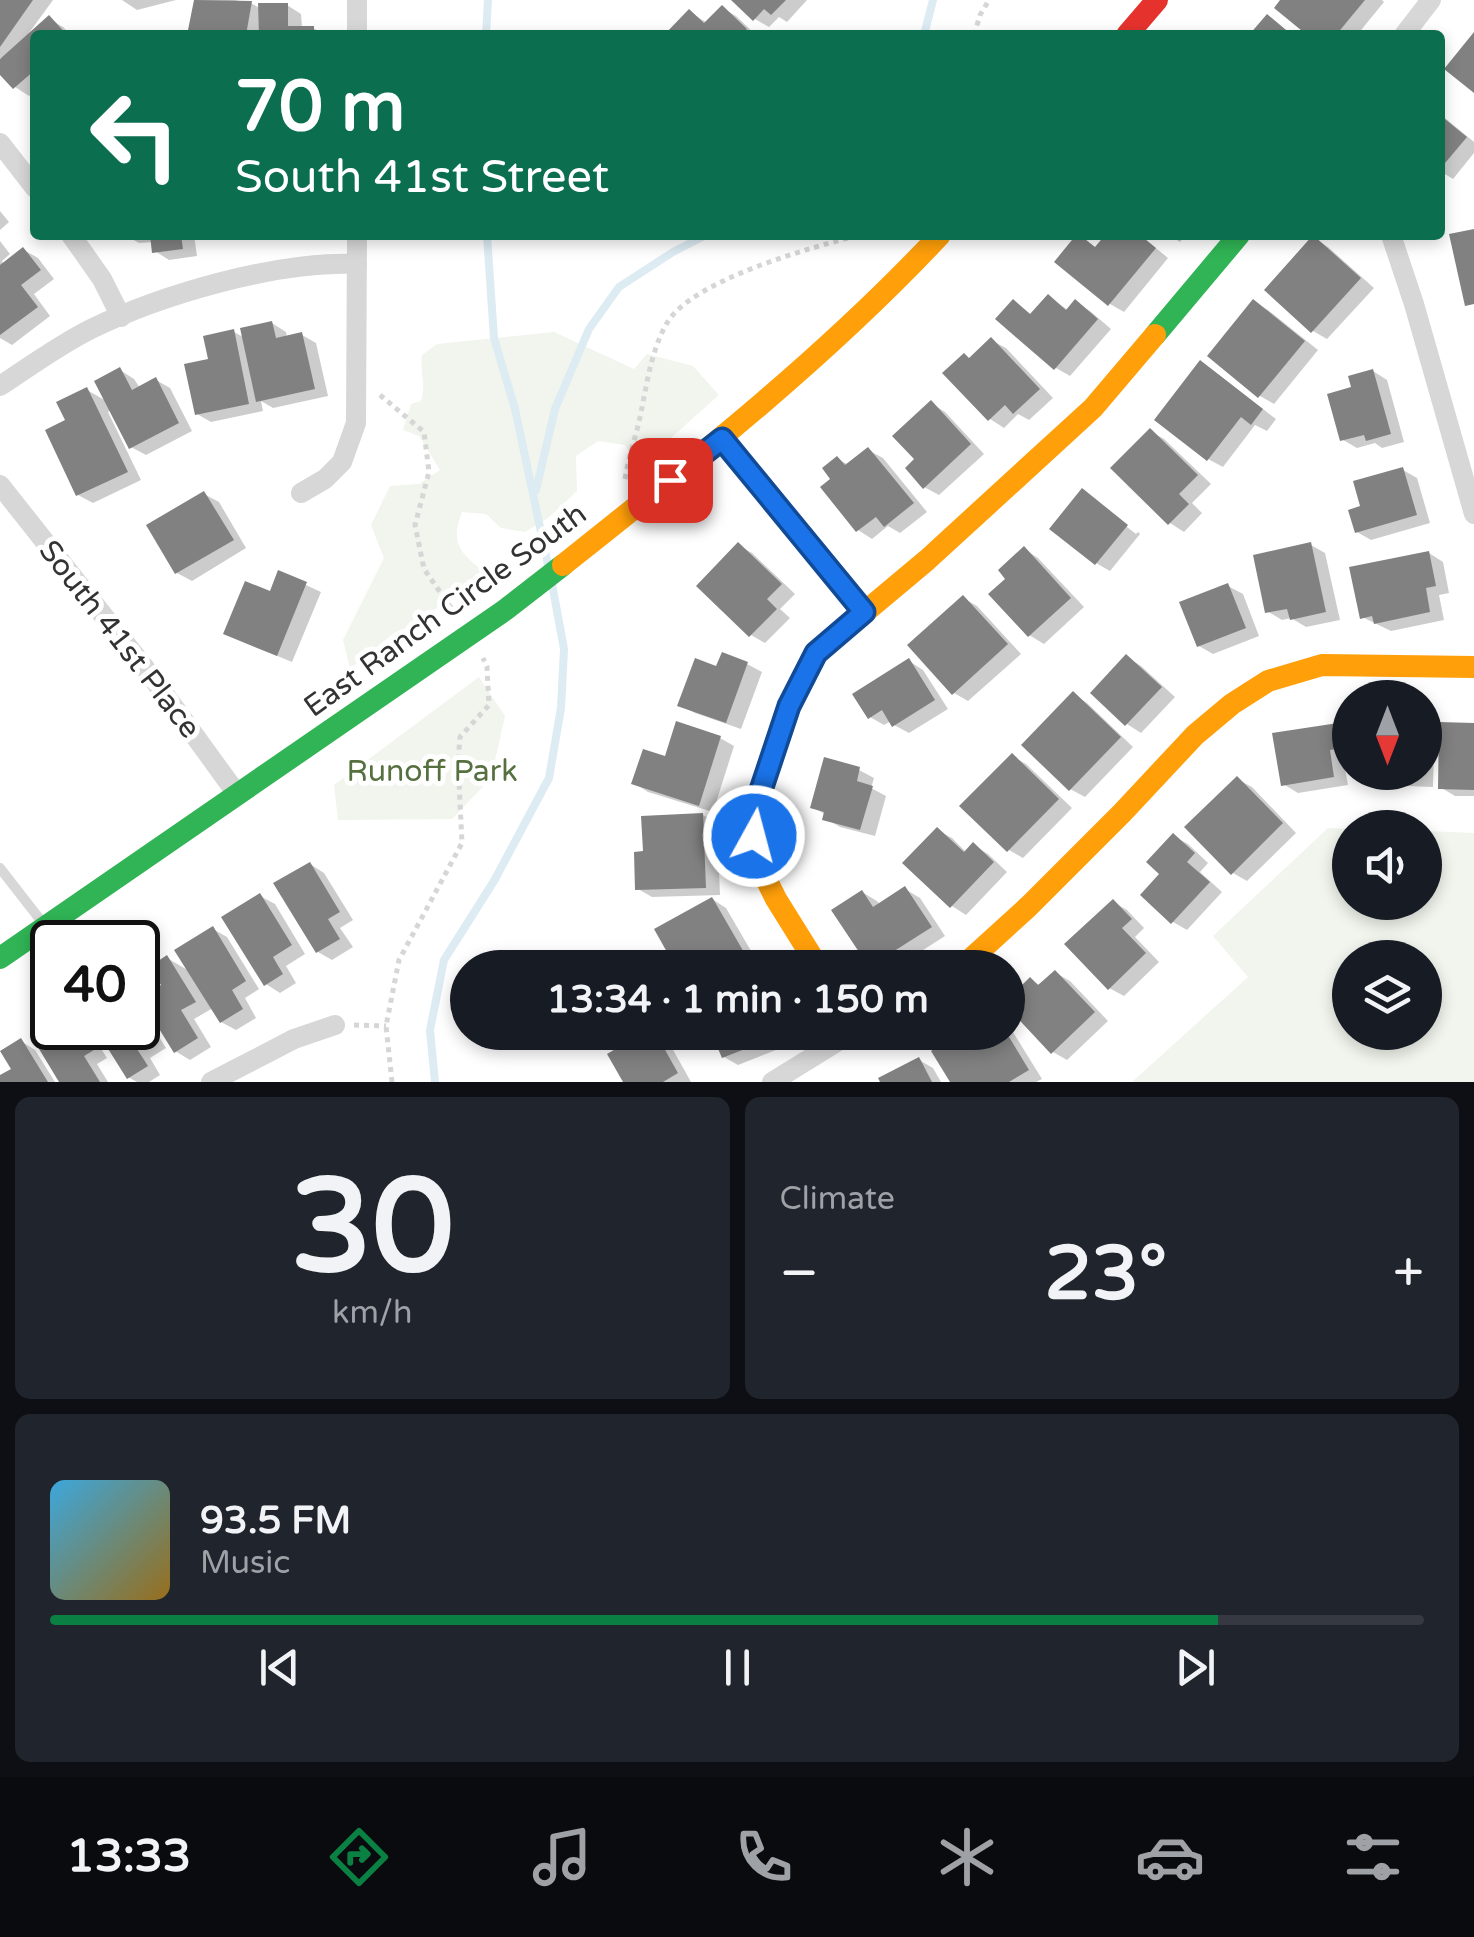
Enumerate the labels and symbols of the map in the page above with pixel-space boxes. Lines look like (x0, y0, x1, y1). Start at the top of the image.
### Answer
pin (628, 438, 713, 523)
street label: East Ranch Circle South (297, 495, 594, 725)
street label: South 41st Place (31, 533, 208, 746)
north arrow (1332, 680, 1442, 790)
park label: Runoff Park (346, 753, 518, 790)
position arrow (702, 784, 806, 888)
speed limit sign: 40 (30, 920, 160, 1050)

